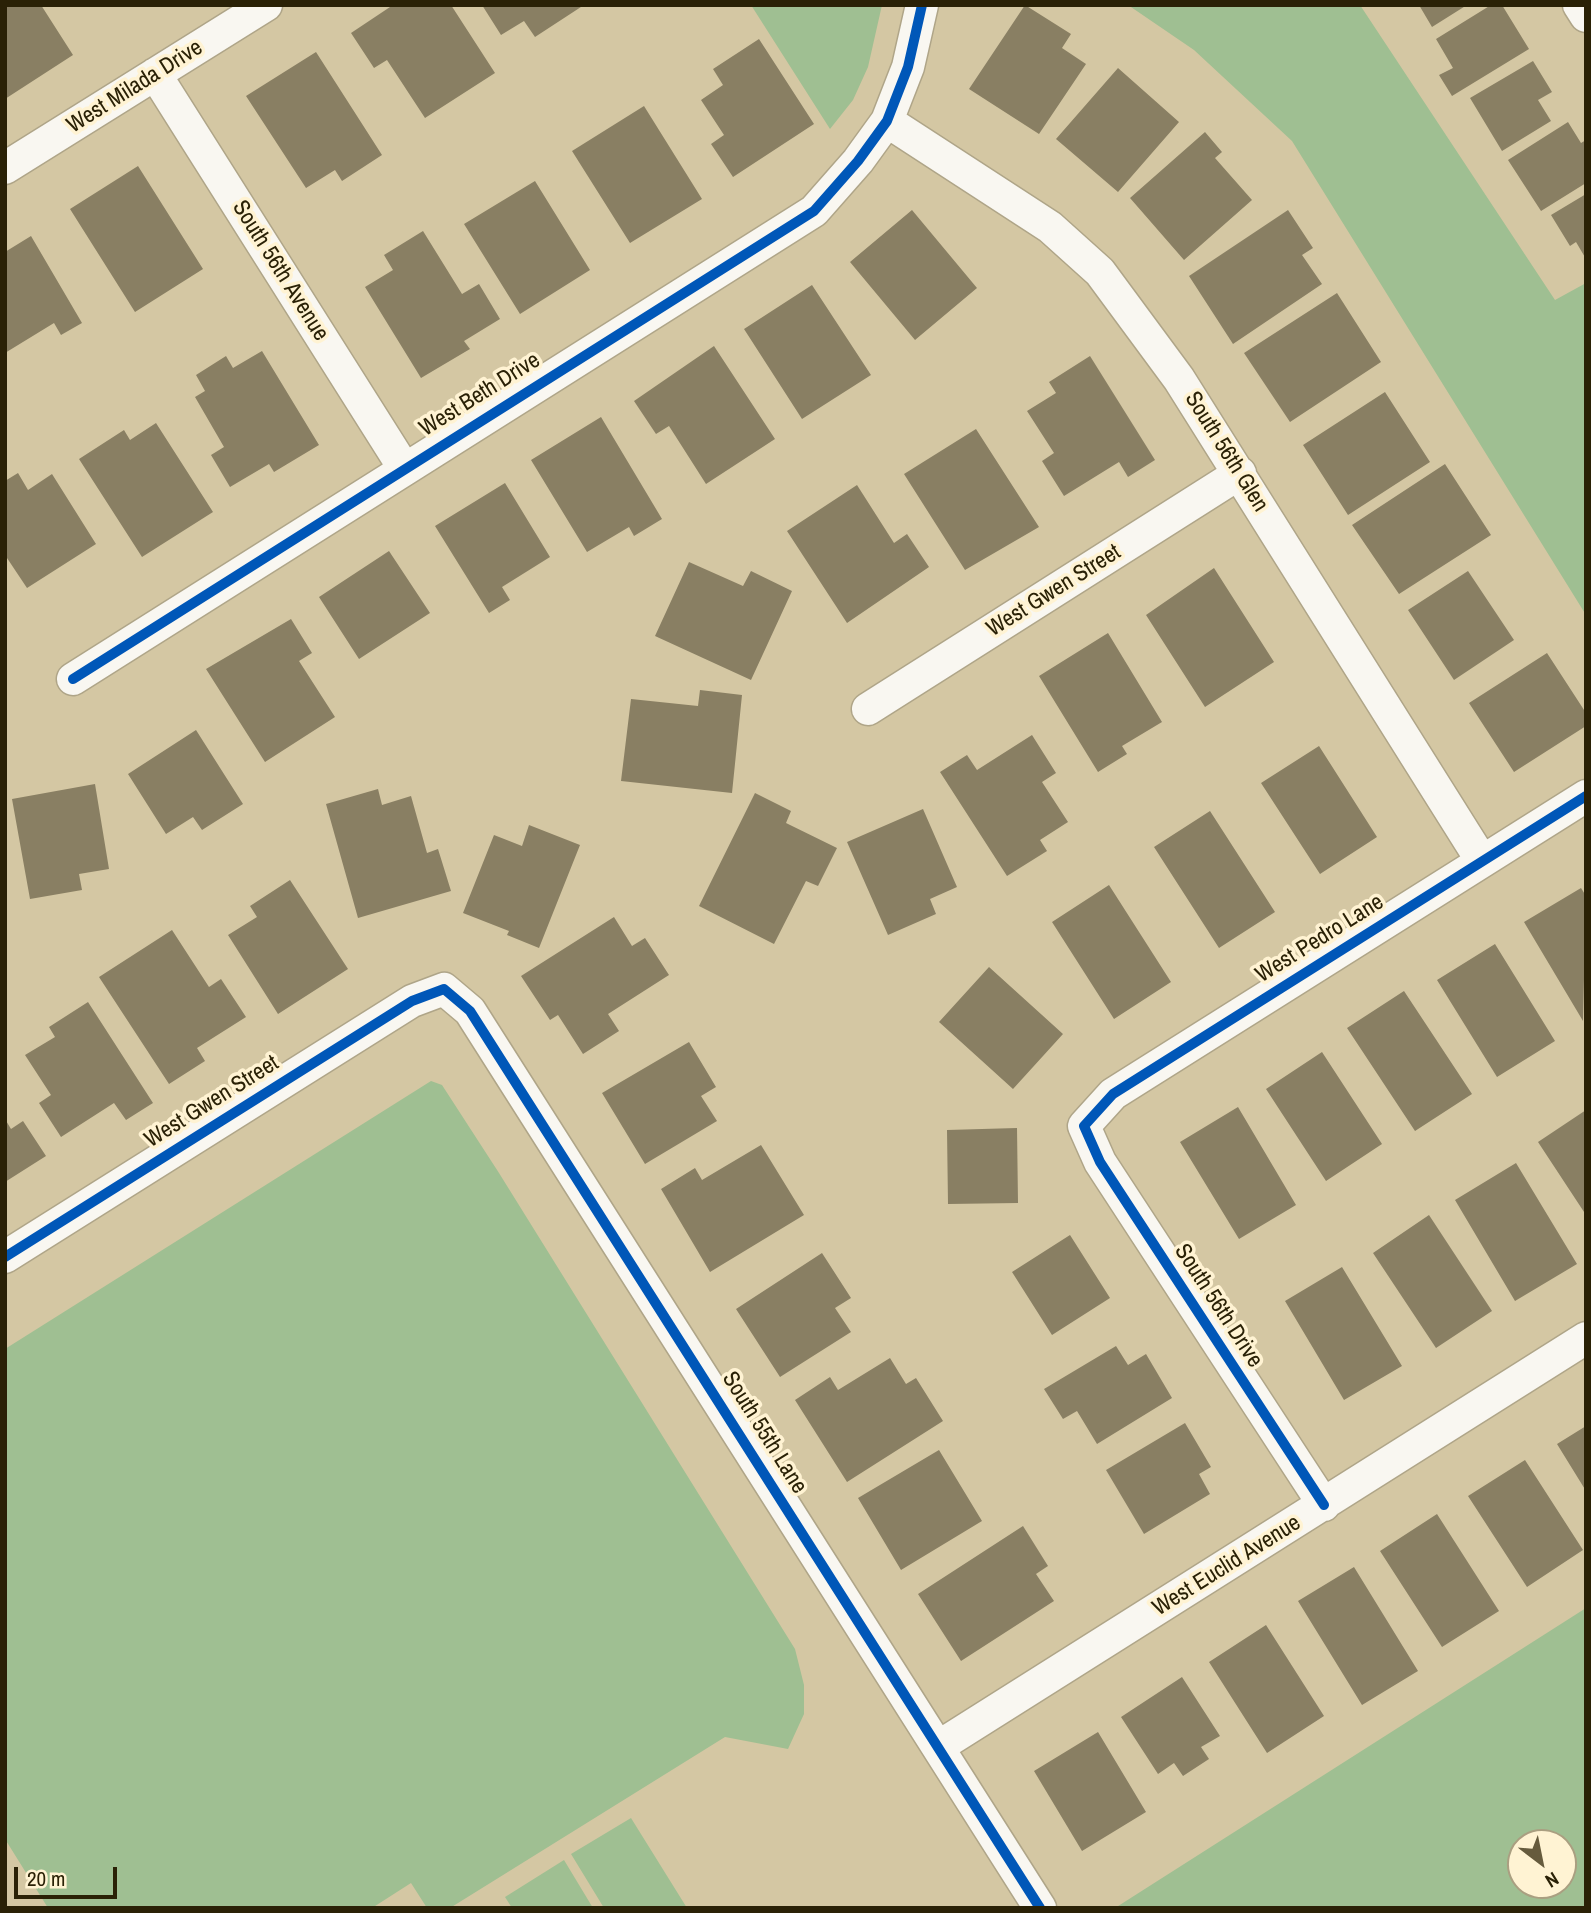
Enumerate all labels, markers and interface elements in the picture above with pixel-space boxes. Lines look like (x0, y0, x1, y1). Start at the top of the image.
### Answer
street label: West Milada Drive (62, 34, 208, 140)
street label: South 56th Avenue (226, 196, 334, 346)
street label: West Beth Drive (415, 347, 545, 443)
street label: South 56th Glen (1178, 387, 1274, 517)
street label: West Gwen Street (982, 539, 1126, 643)
street label: West Pedro Lane (1251, 889, 1389, 989)
street label: West Gwen Street (140, 1050, 284, 1154)
street label: South 56th Drive (1168, 1239, 1268, 1373)
street label: South 55th Lane (716, 1367, 812, 1499)
street label: West Euclid Avenue (1148, 1509, 1306, 1623)
north arrow (1507, 1829, 1577, 1899)
scale bar (18, 1854, 121, 1898)
text: 20 m (27, 1864, 65, 1893)
text: N (1540, 1866, 1564, 1894)

